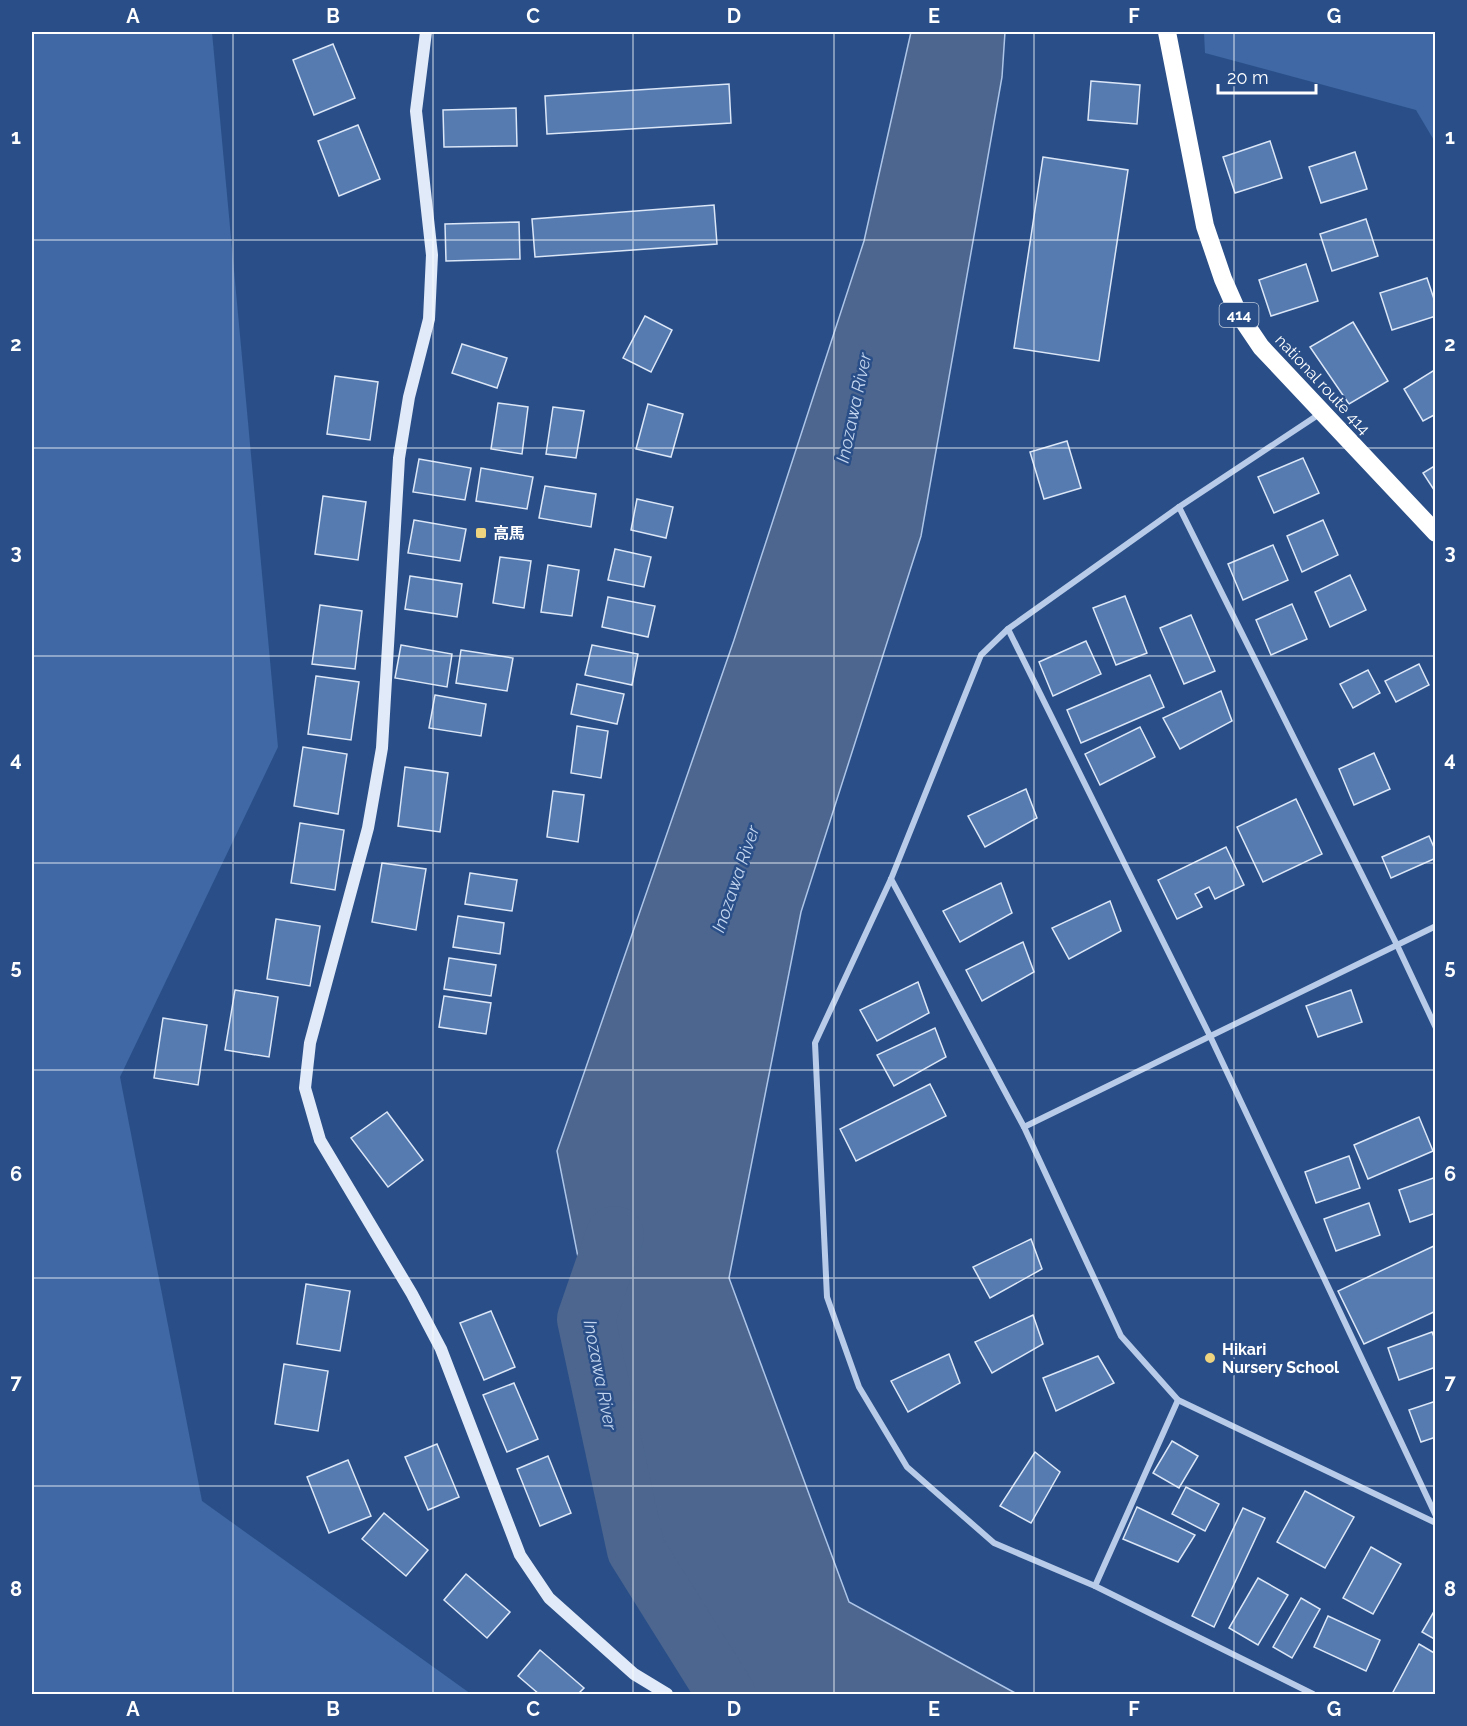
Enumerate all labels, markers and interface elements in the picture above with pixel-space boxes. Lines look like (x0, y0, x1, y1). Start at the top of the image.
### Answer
text: A (126, 4, 140, 28)
text: B (326, 4, 340, 28)
text: C (526, 4, 540, 28)
text: D (727, 4, 741, 28)
text: E (928, 4, 940, 28)
text: F (1128, 4, 1140, 28)
text: G (1327, 4, 1341, 28)
scale bar (1218, 57, 1316, 95)
text: 20 m (1227, 67, 1269, 88)
text: 1 (11, 125, 21, 149)
text: 1 (1445, 125, 1455, 149)
road number: 414 (1220, 303, 1258, 327)
street label: national route 414 (1271, 330, 1374, 438)
text: 2 (10, 332, 22, 356)
text: 2 (1444, 332, 1456, 356)
water label: Inozawa River (832, 350, 876, 465)
place label: 高馬 (493, 524, 525, 543)
marker: 高馬 (474, 526, 488, 540)
text: 3 (10, 540, 22, 564)
text: 3 (1444, 540, 1456, 564)
text: 4 (10, 747, 22, 771)
text: 4 (1444, 747, 1456, 771)
water label: Inozawa River (707, 822, 764, 935)
text: 5 (10, 955, 22, 979)
text: 5 (1444, 955, 1456, 979)
text: 6 (10, 1162, 22, 1186)
text: 6 (1444, 1162, 1456, 1186)
water label: Inozawa River (580, 1318, 622, 1433)
place label: Hikari Nursery School (1222, 1340, 1340, 1377)
marker: Hikari Nursery School (1203, 1351, 1217, 1365)
text: 7 (10, 1370, 22, 1394)
text: 7 (1444, 1370, 1456, 1394)
text: 8 (10, 1577, 22, 1601)
text: 8 (1444, 1577, 1456, 1601)
text: A (126, 1697, 140, 1721)
text: B (326, 1697, 340, 1721)
text: C (526, 1697, 540, 1721)
text: D (727, 1697, 741, 1721)
text: E (928, 1697, 940, 1721)
text: F (1128, 1697, 1140, 1721)
text: G (1327, 1697, 1341, 1721)

